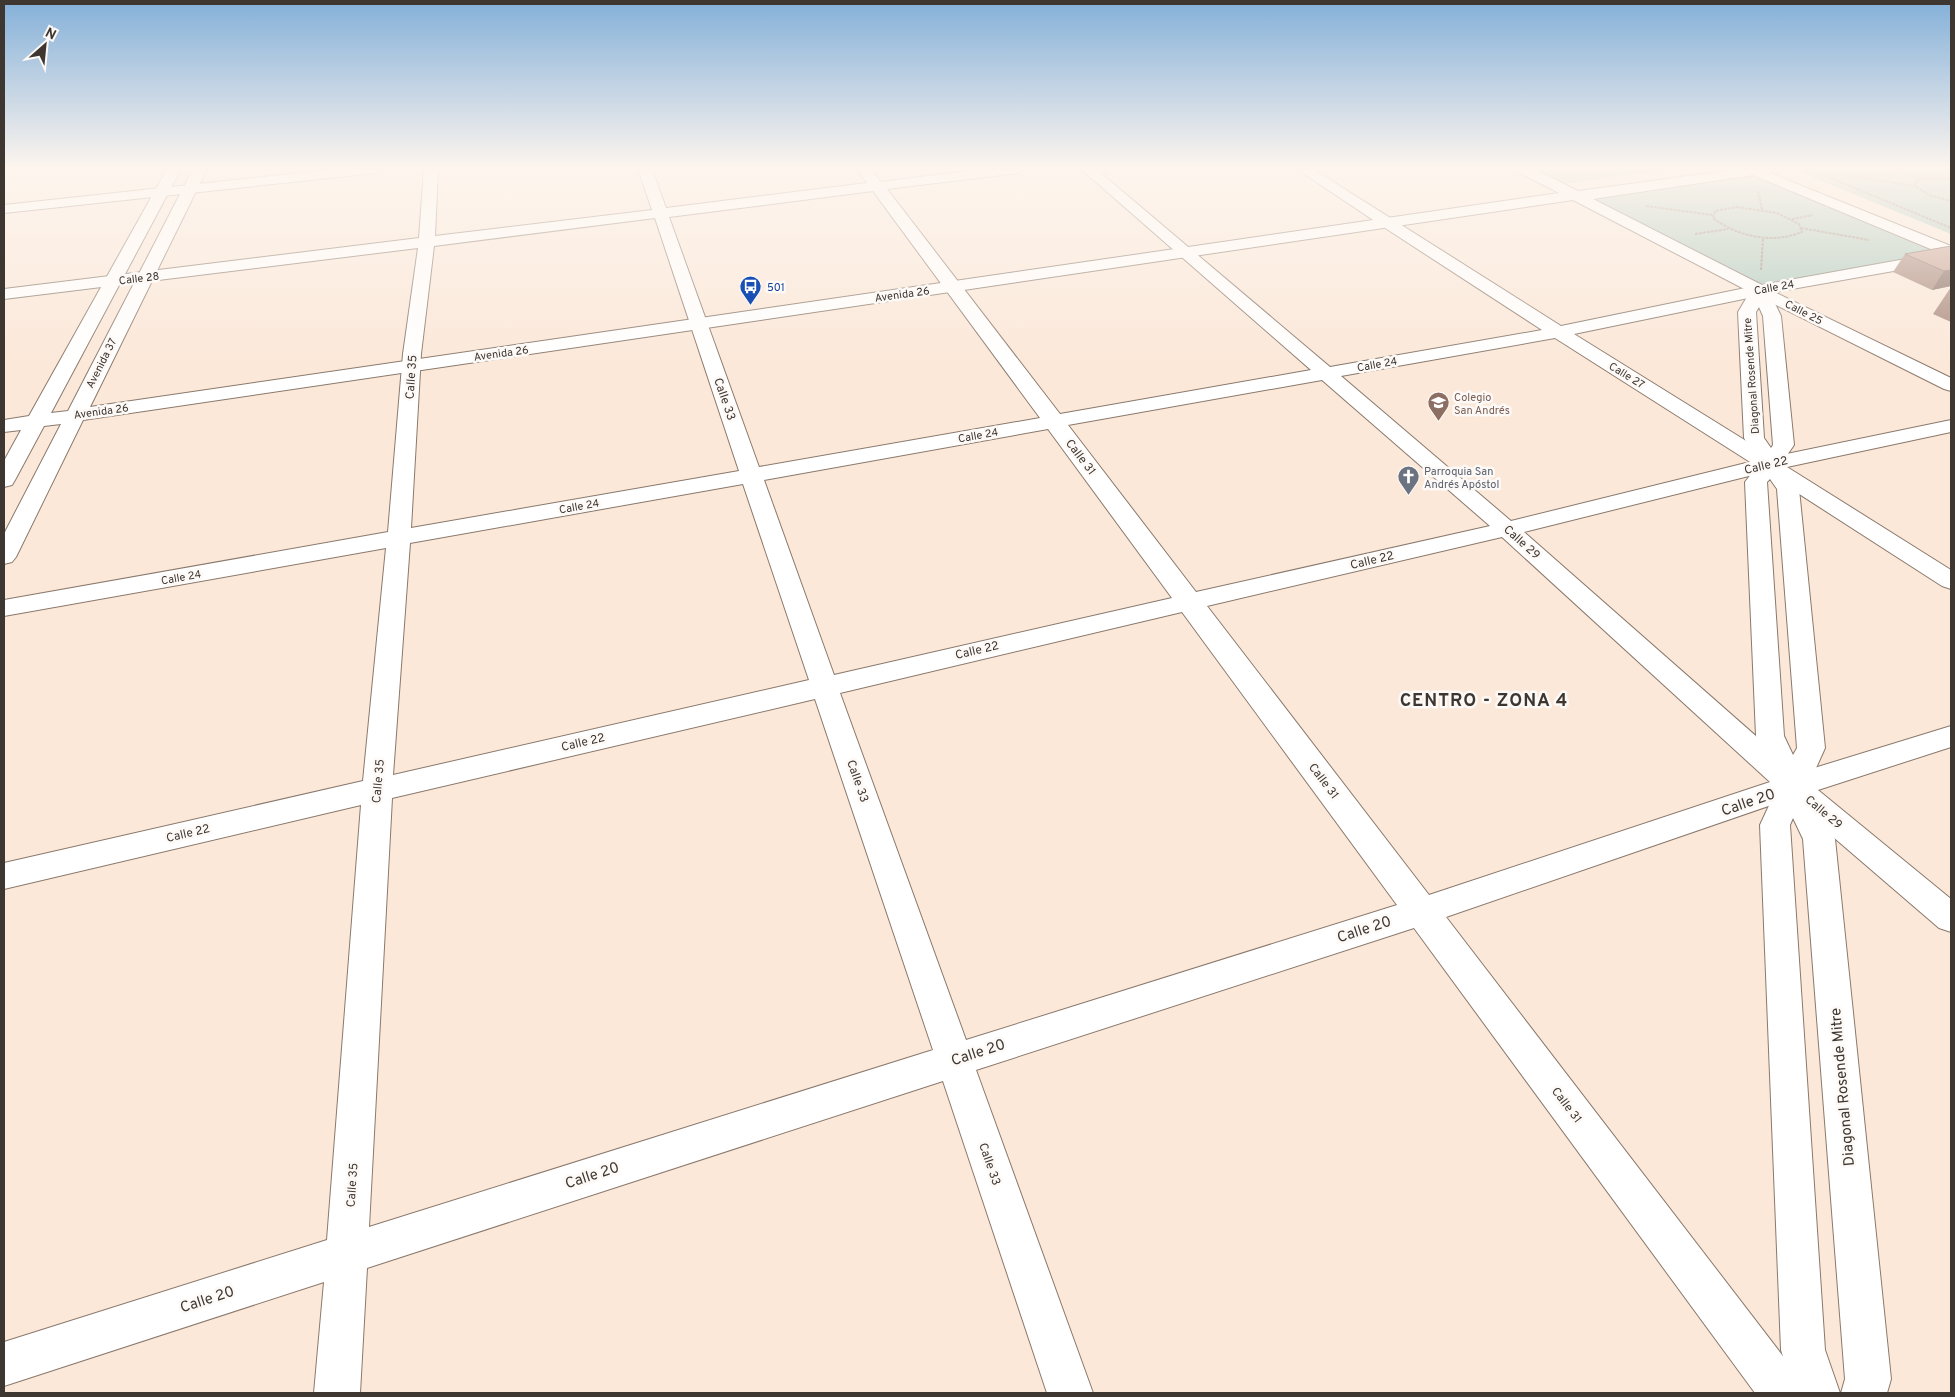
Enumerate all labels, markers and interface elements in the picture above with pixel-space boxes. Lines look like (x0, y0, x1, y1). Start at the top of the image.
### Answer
north arrow (20, 20, 70, 70)
text: N (42, 25, 59, 45)
street label: Calle 28 (118, 270, 160, 288)
bus stop icon: 501 (739, 275, 763, 306)
street label: Calle 24 (1753, 278, 1796, 298)
place label: 501 (767, 281, 785, 295)
street label: Avenida 26 (874, 284, 931, 306)
street label: Calle 25 (1782, 297, 1825, 328)
street label: Diagonal Rosende Mitre (1741, 317, 1763, 434)
street label: Avenida 37 (83, 336, 121, 391)
street label: Avenida 26 (473, 343, 530, 365)
street label: Calle 35 (402, 354, 422, 400)
street label: Calle 24 (1356, 355, 1399, 375)
street label: Calle 27 (1606, 359, 1647, 392)
street label: Calle 33 (709, 376, 739, 423)
school or university icon: Colegio San Andrés (1426, 391, 1450, 422)
place label: Colegio San Andrés (1454, 391, 1510, 418)
street label: Avenida 26 (73, 401, 130, 423)
street label: Calle 24 (957, 426, 1000, 446)
street label: Calle 31 (1061, 436, 1099, 479)
street label: Calle 22 (1743, 453, 1790, 479)
church icon: Parroquia San Andrés Apóstol (1396, 465, 1420, 496)
place label: Parroquia San Andrés Apóstol (1424, 465, 1499, 492)
street label: Calle 24 (558, 497, 601, 517)
street label: Calle 29 (1500, 522, 1543, 563)
street label: Calle 22 (1349, 548, 1396, 574)
street label: Calle 24 (160, 568, 203, 588)
street label: Calle 22 (954, 638, 1001, 664)
district label: CENTRO - ZONA 4 (1400, 690, 1568, 713)
street label: Calle 22 (560, 730, 607, 756)
street label: Calle 35 (369, 758, 389, 804)
street label: Calle 33 (842, 758, 872, 805)
street label: Calle 31 (1304, 760, 1342, 803)
street label: Calle 20 (1719, 785, 1778, 821)
street label: Calle 29 (1801, 792, 1845, 833)
street label: Calle 22 (165, 821, 212, 847)
street label: Calle 20 (1335, 913, 1394, 948)
street label: Diagonal Rosende Mitre (1827, 1007, 1860, 1167)
street label: Calle 20 (949, 1036, 1008, 1071)
street label: Calle 31 (1547, 1084, 1585, 1127)
street label: Calle 33 (974, 1141, 1004, 1188)
street label: Calle 20 (563, 1159, 622, 1194)
street label: Calle 35 (343, 1162, 363, 1208)
street label: Calle 20 (178, 1283, 237, 1318)

